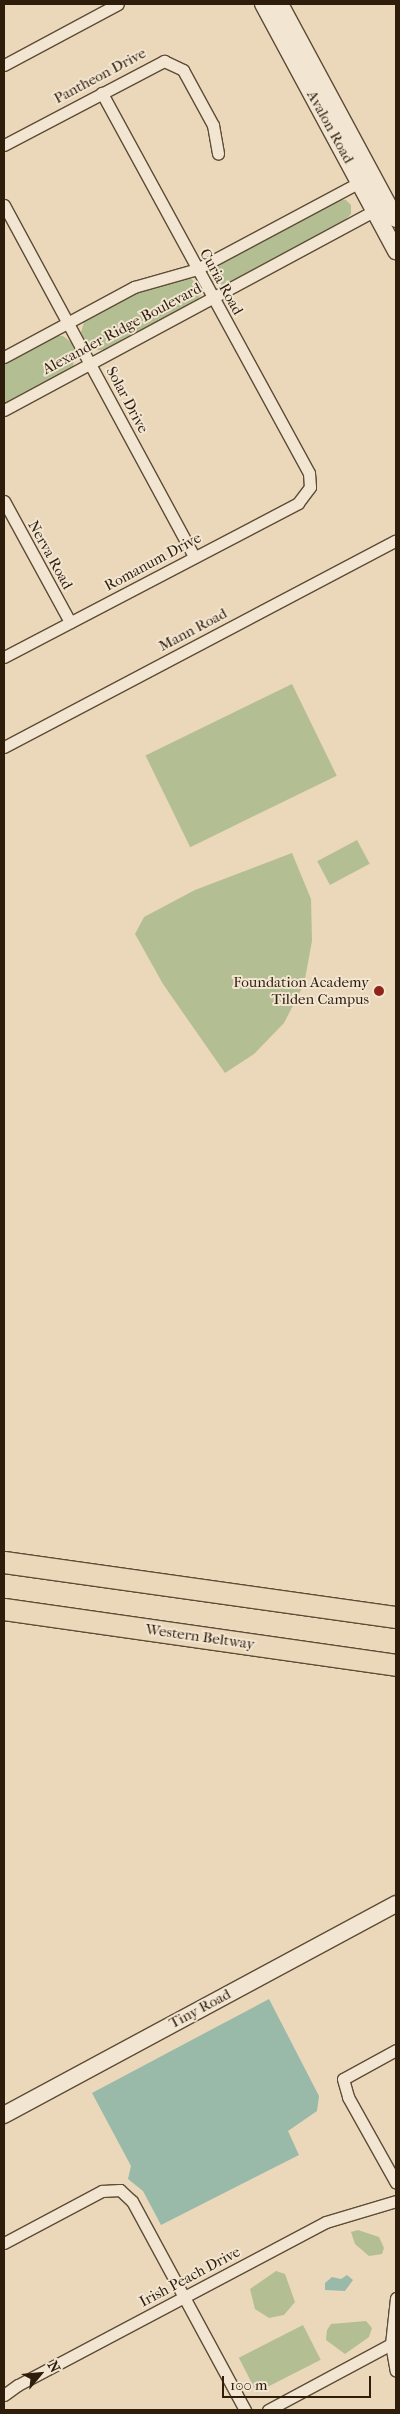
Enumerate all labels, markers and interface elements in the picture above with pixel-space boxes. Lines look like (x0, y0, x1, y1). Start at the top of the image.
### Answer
street label: Pantheon Drive (51, 44, 149, 108)
street label: Avalon Road (303, 87, 357, 167)
street label: Curia Road (195, 246, 247, 318)
street label: Alexander Ridge Boulevard (39, 279, 205, 379)
street label: Solar Drive (102, 364, 152, 436)
street label: Nerva Road (24, 517, 76, 593)
street label: Romanum Drive (102, 529, 204, 595)
street label: Mann Road (156, 605, 230, 655)
place label: Foundation Academy Tilden Campus (233, 973, 369, 1008)
marker: Foundation Academy Tilden Campus (373, 985, 385, 997)
street label: Western Beltway (144, 1620, 256, 1654)
street label: Tiny Road (166, 1985, 234, 2033)
street label: Irish Peach Drive (136, 2243, 244, 2311)
north arrow (15, 2349, 65, 2399)
text: N (44, 2358, 64, 2375)
scale bar (225, 2366, 374, 2398)
text: 100 m (230, 2376, 268, 2394)

